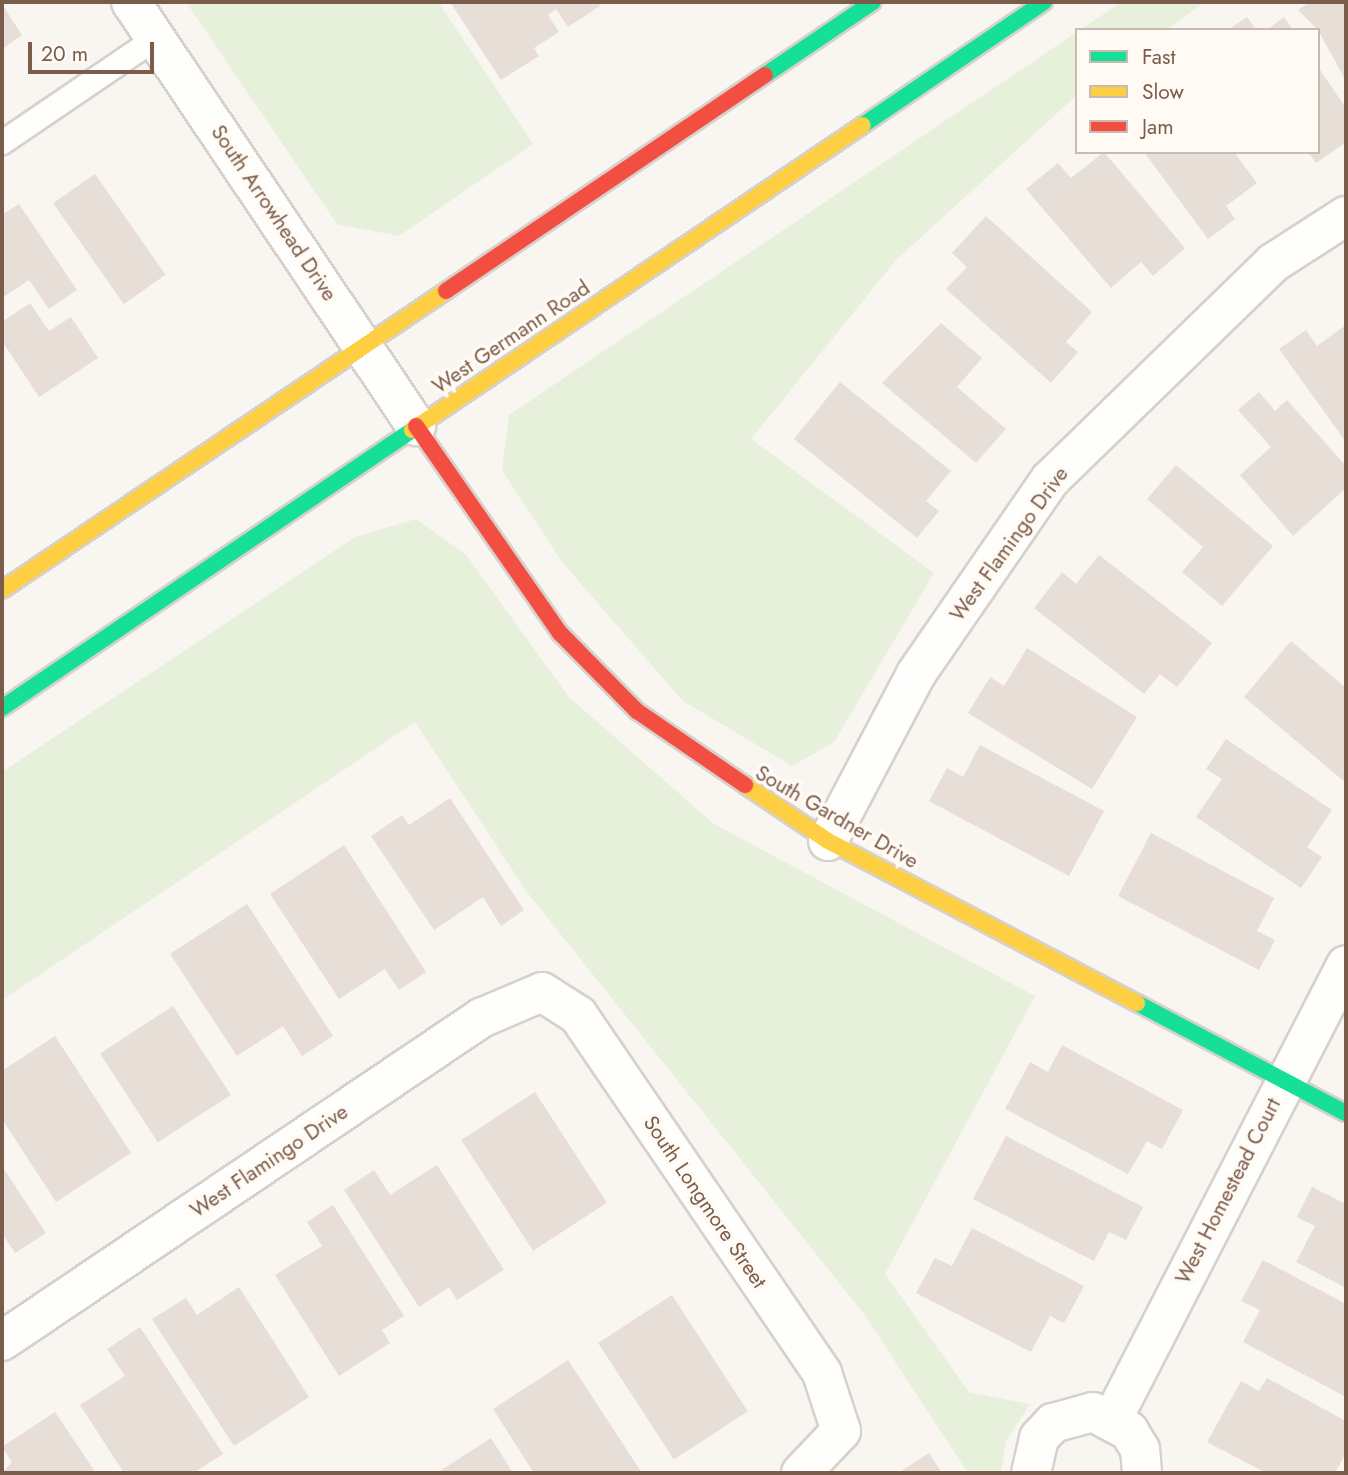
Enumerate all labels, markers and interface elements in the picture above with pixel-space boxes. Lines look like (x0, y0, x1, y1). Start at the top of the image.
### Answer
scale bar (32, 28, 158, 72)
legend (1075, 28, 1320, 154)
text: 20 m (41, 39, 88, 69)
text: Fast (1142, 42, 1175, 72)
text: Slow (1142, 77, 1184, 107)
text: Jam (1142, 112, 1174, 142)
street label: South Arrowhead Drive (206, 120, 342, 306)
street label: West Germann Road (428, 275, 594, 399)
street label: West Flamingo Drive (945, 462, 1073, 626)
street label: South Gardner Drive (751, 760, 923, 874)
street label: West Homestead Court (1170, 1094, 1286, 1288)
street label: West Flamingo Drive (185, 1099, 353, 1223)
street label: South Longmore Street (638, 1111, 772, 1293)

